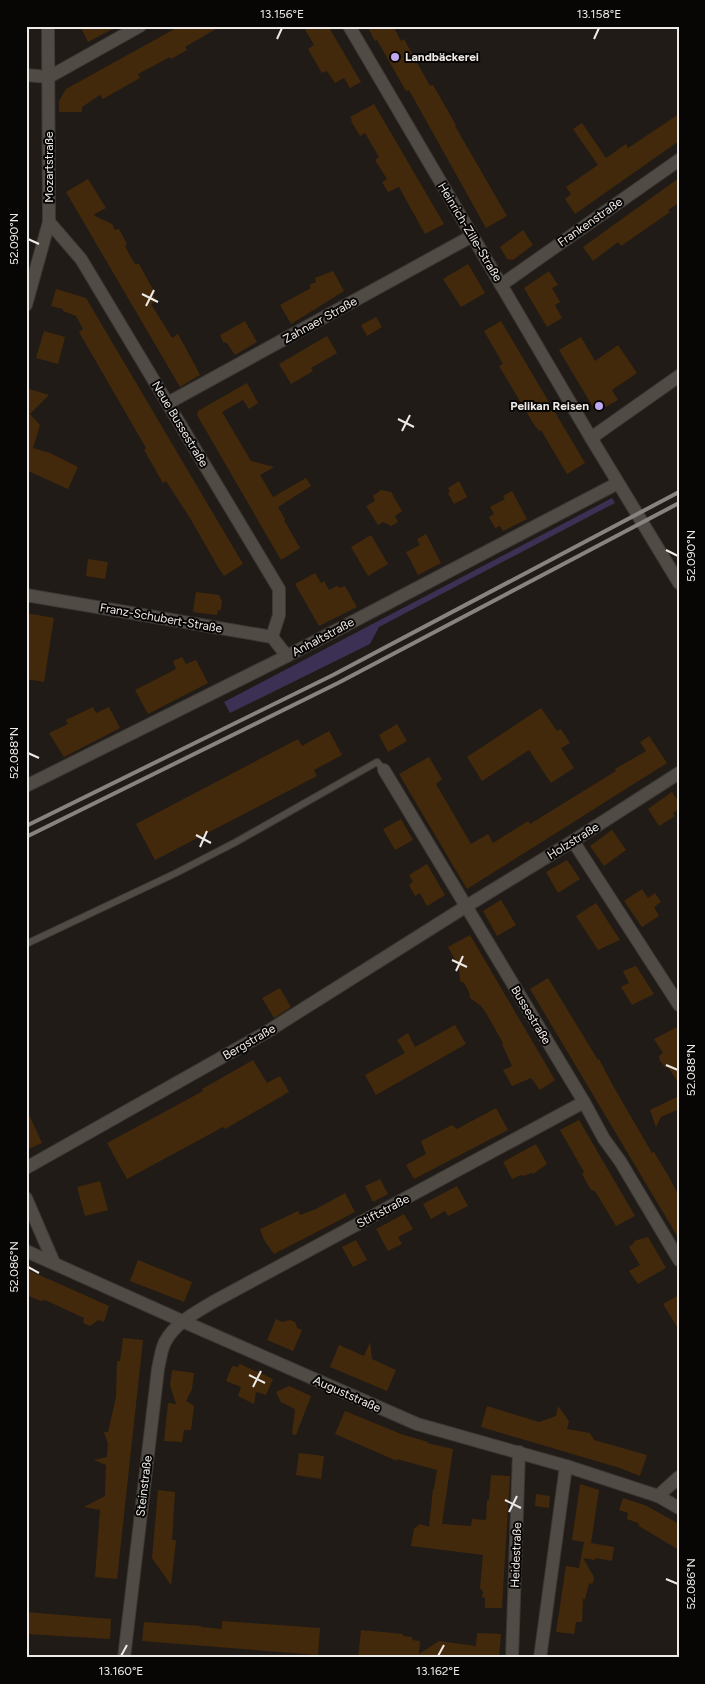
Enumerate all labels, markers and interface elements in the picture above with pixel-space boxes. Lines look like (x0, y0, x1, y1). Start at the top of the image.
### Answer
text: 13.156°E (260, 7, 304, 21)
text: 13.158°E (577, 7, 621, 21)
place label: Landbäckerei (405, 50, 479, 64)
marker: Landbäckerei (389, 51, 401, 63)
street label: Mozartstraße (42, 131, 56, 203)
street label: Heinrich-Zille-Straße (435, 180, 505, 284)
street label: Frankenstraße (555, 194, 625, 249)
text: 52.090°N (7, 213, 21, 265)
street label: Zahnaer Straße (281, 294, 360, 346)
street label: Neue Bussestraße (149, 379, 211, 470)
place label: Pelikan Reisen (510, 399, 589, 413)
marker: Pelikan Reisen (593, 400, 605, 412)
text: 52.090°N (684, 530, 698, 582)
street label: Franz-Schubert-Straße (99, 600, 224, 636)
street label: Anhaltstraße (290, 615, 357, 659)
text: 52.088°N (7, 727, 21, 779)
street label: Holzstraße (545, 819, 602, 862)
street label: Bussestraße (508, 983, 554, 1047)
street label: Bergstraße (220, 1021, 278, 1063)
text: 52.088°N (684, 1044, 698, 1096)
street label: Stiftstraße (354, 1191, 412, 1231)
text: 52.086°N (7, 1241, 21, 1293)
street label: Auguststraße (311, 1373, 383, 1415)
street label: Steinstraße (133, 1454, 155, 1517)
street label: Heidestraße (508, 1522, 524, 1588)
text: 52.086°N (684, 1558, 698, 1610)
text: 13.160°E (99, 1664, 143, 1678)
text: 13.162°E (416, 1664, 460, 1678)

